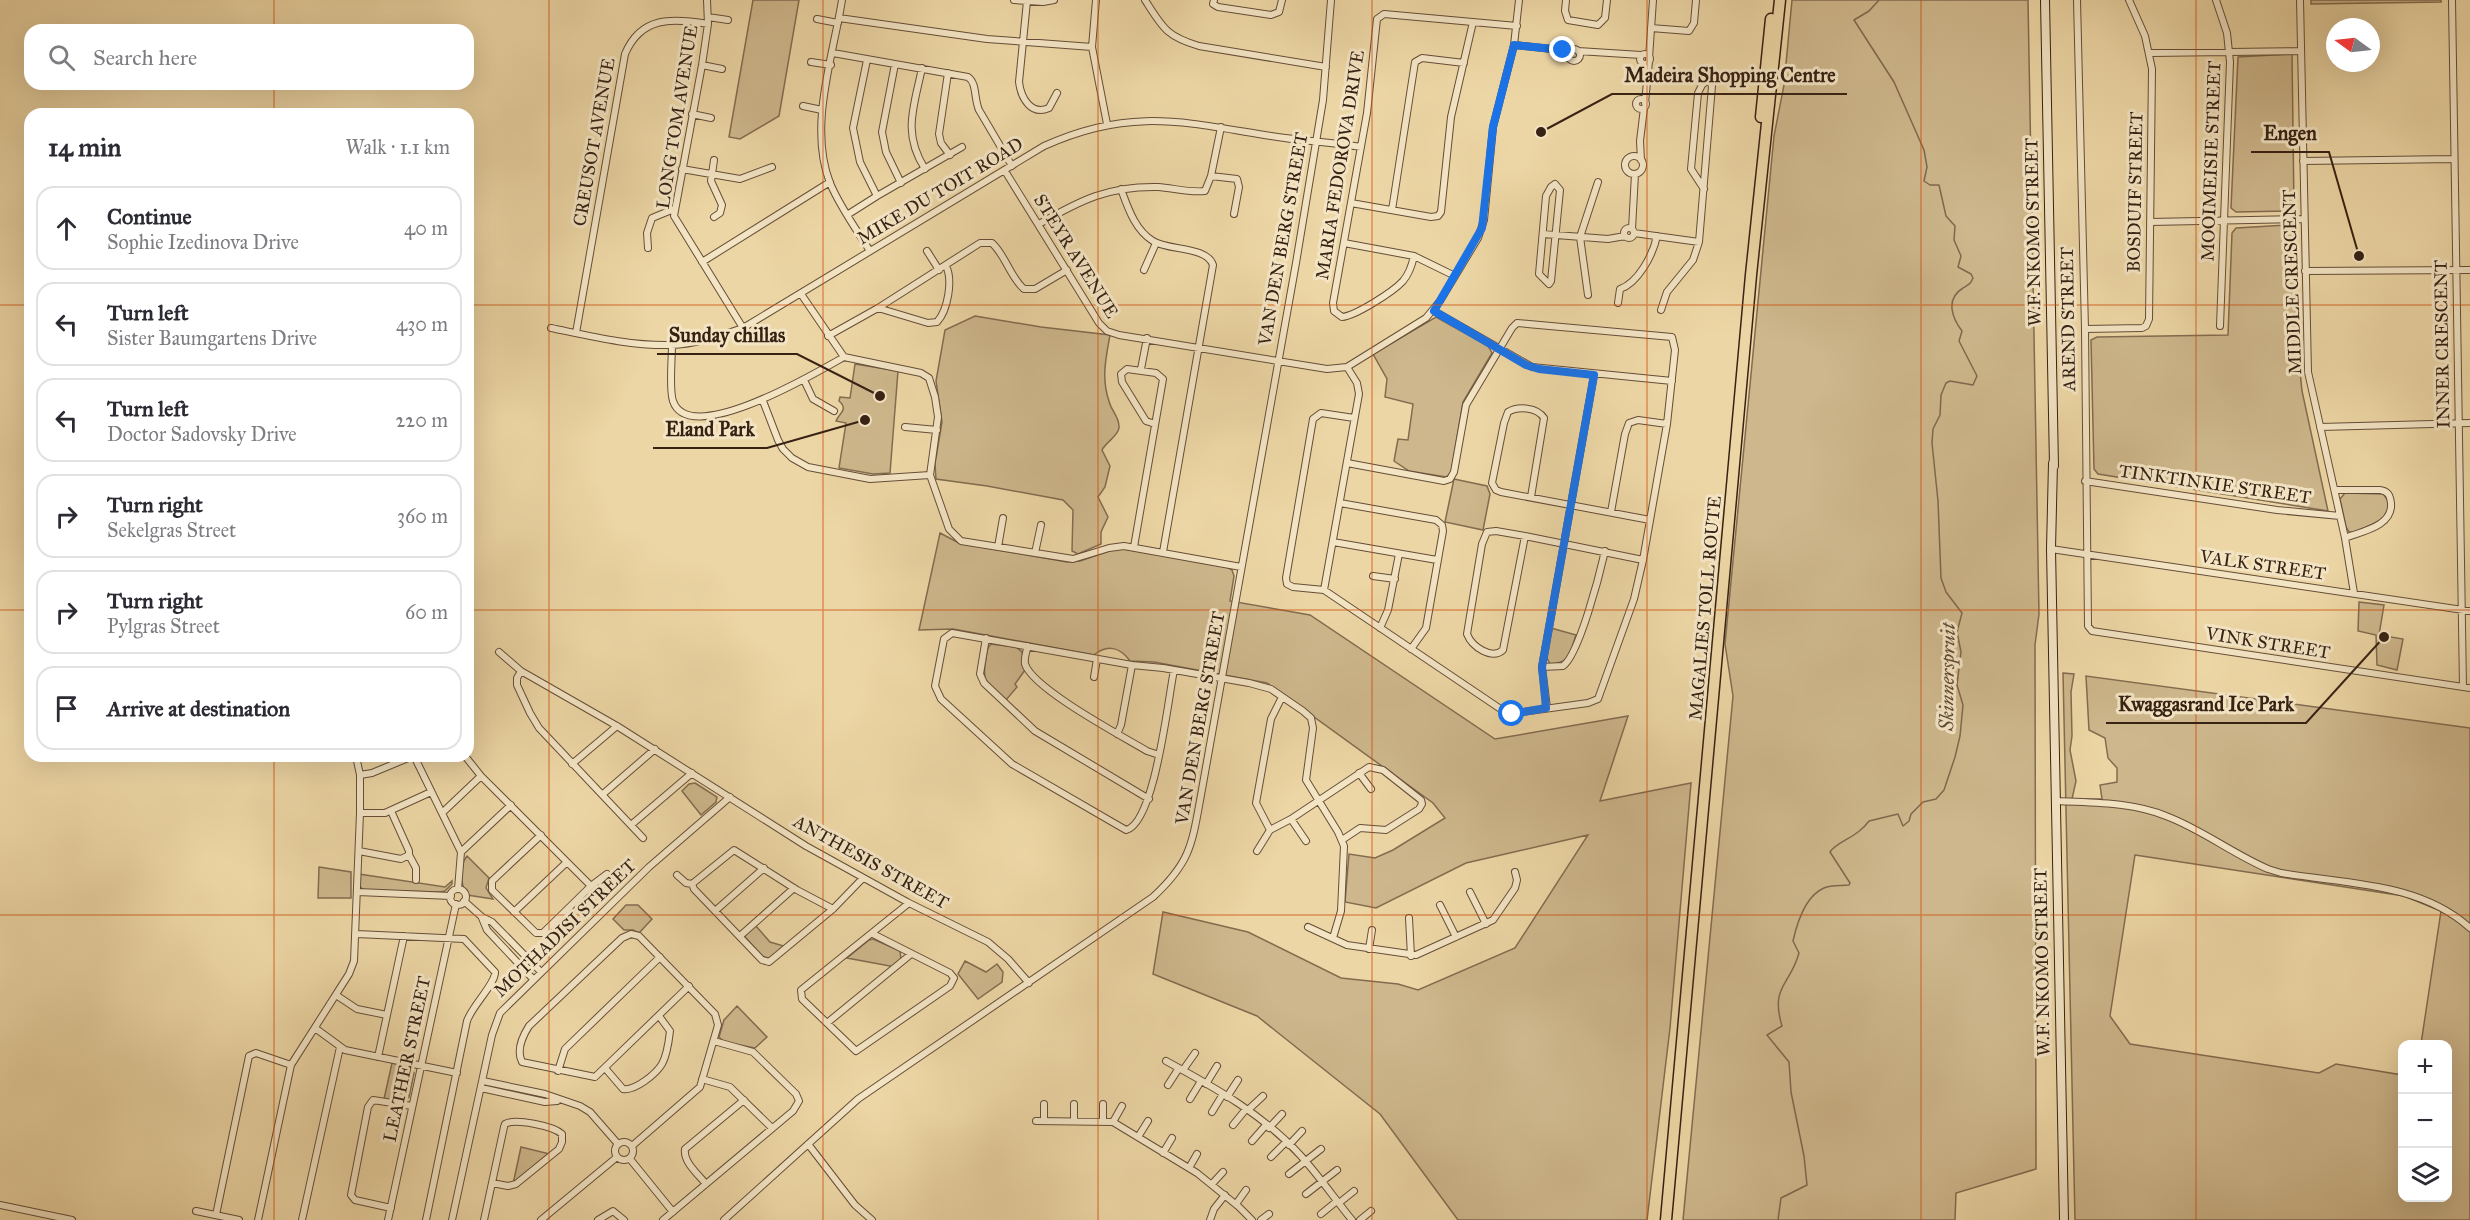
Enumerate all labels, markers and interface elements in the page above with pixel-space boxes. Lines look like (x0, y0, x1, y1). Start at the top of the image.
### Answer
north arrow (2326, 18, 2380, 72)
street label: LONG TOM AVENUE (652, 23, 702, 210)
search box (24, 24, 474, 90)
route end (1549, 36, 1575, 62)
icon: search (45, 41, 78, 74)
text: Search here (93, 44, 197, 71)
street label: MARIA FEDOROVA DRIVE (1311, 49, 1369, 281)
street label: CREUSOT AVENUE (568, 56, 620, 228)
callout: Madeira Shopping Centre (1612, 56, 1847, 94)
street label: MOOIMEISIE STREET (2197, 60, 2225, 262)
text: Madeira Shopping Centre (1624, 63, 1836, 88)
street label: BOSDUIF STREET (2123, 111, 2147, 273)
callout: Engen (2251, 114, 2329, 152)
text: Engen (2263, 121, 2317, 146)
text: 14 min (48, 131, 121, 163)
street label: VAN DEN BERG STREET (1253, 131, 1313, 348)
street label: MIKE DU TOIT ROAD (853, 133, 1027, 249)
text: Walk · 1.1 km (345, 135, 450, 159)
street label: W.F. NKOMO STREET (2020, 138, 2046, 326)
street label: MIDDLE CRESCENT (2278, 189, 2306, 375)
street label: STEYR AVENUE (1029, 190, 1123, 322)
text: Continue (107, 203, 192, 230)
icon: ahead (50, 212, 83, 245)
text: 40 m (404, 216, 448, 240)
text: Sophie Izedinova Drive (107, 230, 299, 254)
street label: AREND STREET (2056, 247, 2080, 392)
street label: INNER CRESCENT (2430, 260, 2454, 428)
text: Turn left (107, 299, 189, 326)
icon: left (50, 308, 83, 341)
text: 430 m (396, 312, 448, 336)
callout: Sunday chillas (657, 316, 797, 354)
text: Sunday chillas (669, 323, 786, 348)
text: Sister Baumgartens Drive (107, 326, 317, 350)
text: Turn left (107, 395, 189, 422)
icon: left (50, 404, 83, 437)
text: 220 m (396, 408, 448, 432)
callout: Eland Park (653, 410, 767, 448)
text: Eland Park (665, 417, 755, 441)
text: Doctor Sadovsky Drive (107, 422, 297, 446)
street label: TINKTINKIE STREET (2117, 460, 2313, 508)
text: Turn right (107, 491, 203, 518)
street label: MAGALIES TOLL ROUTE (1684, 495, 1726, 721)
icon: right (50, 500, 83, 533)
text: 360 m (397, 504, 448, 528)
text: Sekelgras Street (107, 518, 236, 542)
street label: VALK STREET (2198, 545, 2327, 585)
text: Turn right (107, 587, 203, 614)
icon: right (50, 596, 83, 629)
text: 60 m (405, 600, 448, 624)
street label: VAN DEN BERG STREET (1170, 610, 1230, 827)
text: Pylgras Street (107, 614, 220, 638)
water label: Skinnerspruit (1934, 621, 1961, 732)
street label: VINK STREET (2203, 622, 2332, 664)
callout: Kwaggasrand Ice Park (2106, 685, 2306, 723)
icon: arrive (50, 692, 83, 725)
text: Kwaggasrand Ice Park (2118, 692, 2295, 717)
text: Arrive at destination (107, 695, 290, 722)
route start (1498, 700, 1524, 726)
street label: ANTHESIS STREET (789, 810, 952, 914)
street label: MOTHADISI STREET (489, 854, 641, 1002)
street label: W.F. NKOMO STREET (2029, 868, 2055, 1056)
street label: LEATHER STREET (379, 974, 435, 1144)
map controls (2398, 1040, 2452, 1202)
button: + (2398, 1040, 2452, 1094)
button: − (2398, 1094, 2452, 1148)
button: layers (2398, 1148, 2452, 1202)

